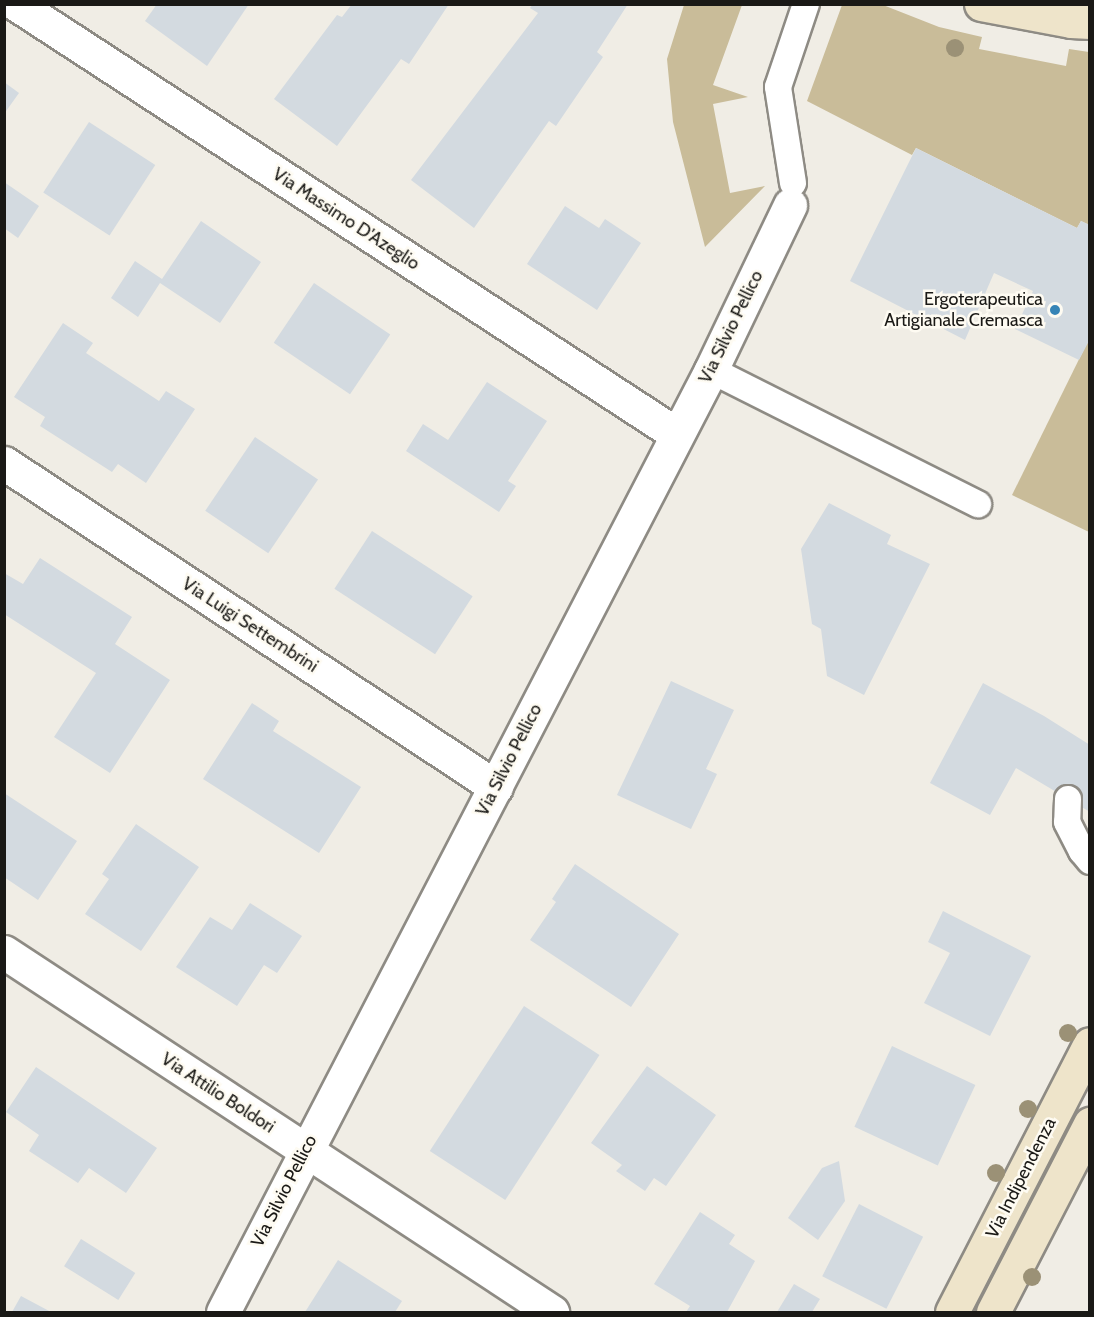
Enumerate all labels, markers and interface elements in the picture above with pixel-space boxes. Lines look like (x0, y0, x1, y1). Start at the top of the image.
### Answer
street label: Via Massimo D'Azeglio (268, 163, 424, 275)
street label: Via Silvio Pellico (694, 267, 768, 387)
place label: Ergoterapeutica Artigianale Cremasca (884, 289, 1043, 332)
marker: Ergoterapeutica Artigianale Cremasca (1048, 303, 1062, 317)
street label: Via Luigi Settembrini (178, 573, 322, 677)
street label: Via Silvio Pellico (472, 700, 546, 820)
street label: Via Attilio Boldori (157, 1048, 279, 1138)
street label: Via Indipendenza (981, 1114, 1061, 1242)
street label: Via Silvio Pellico (247, 1131, 321, 1251)

